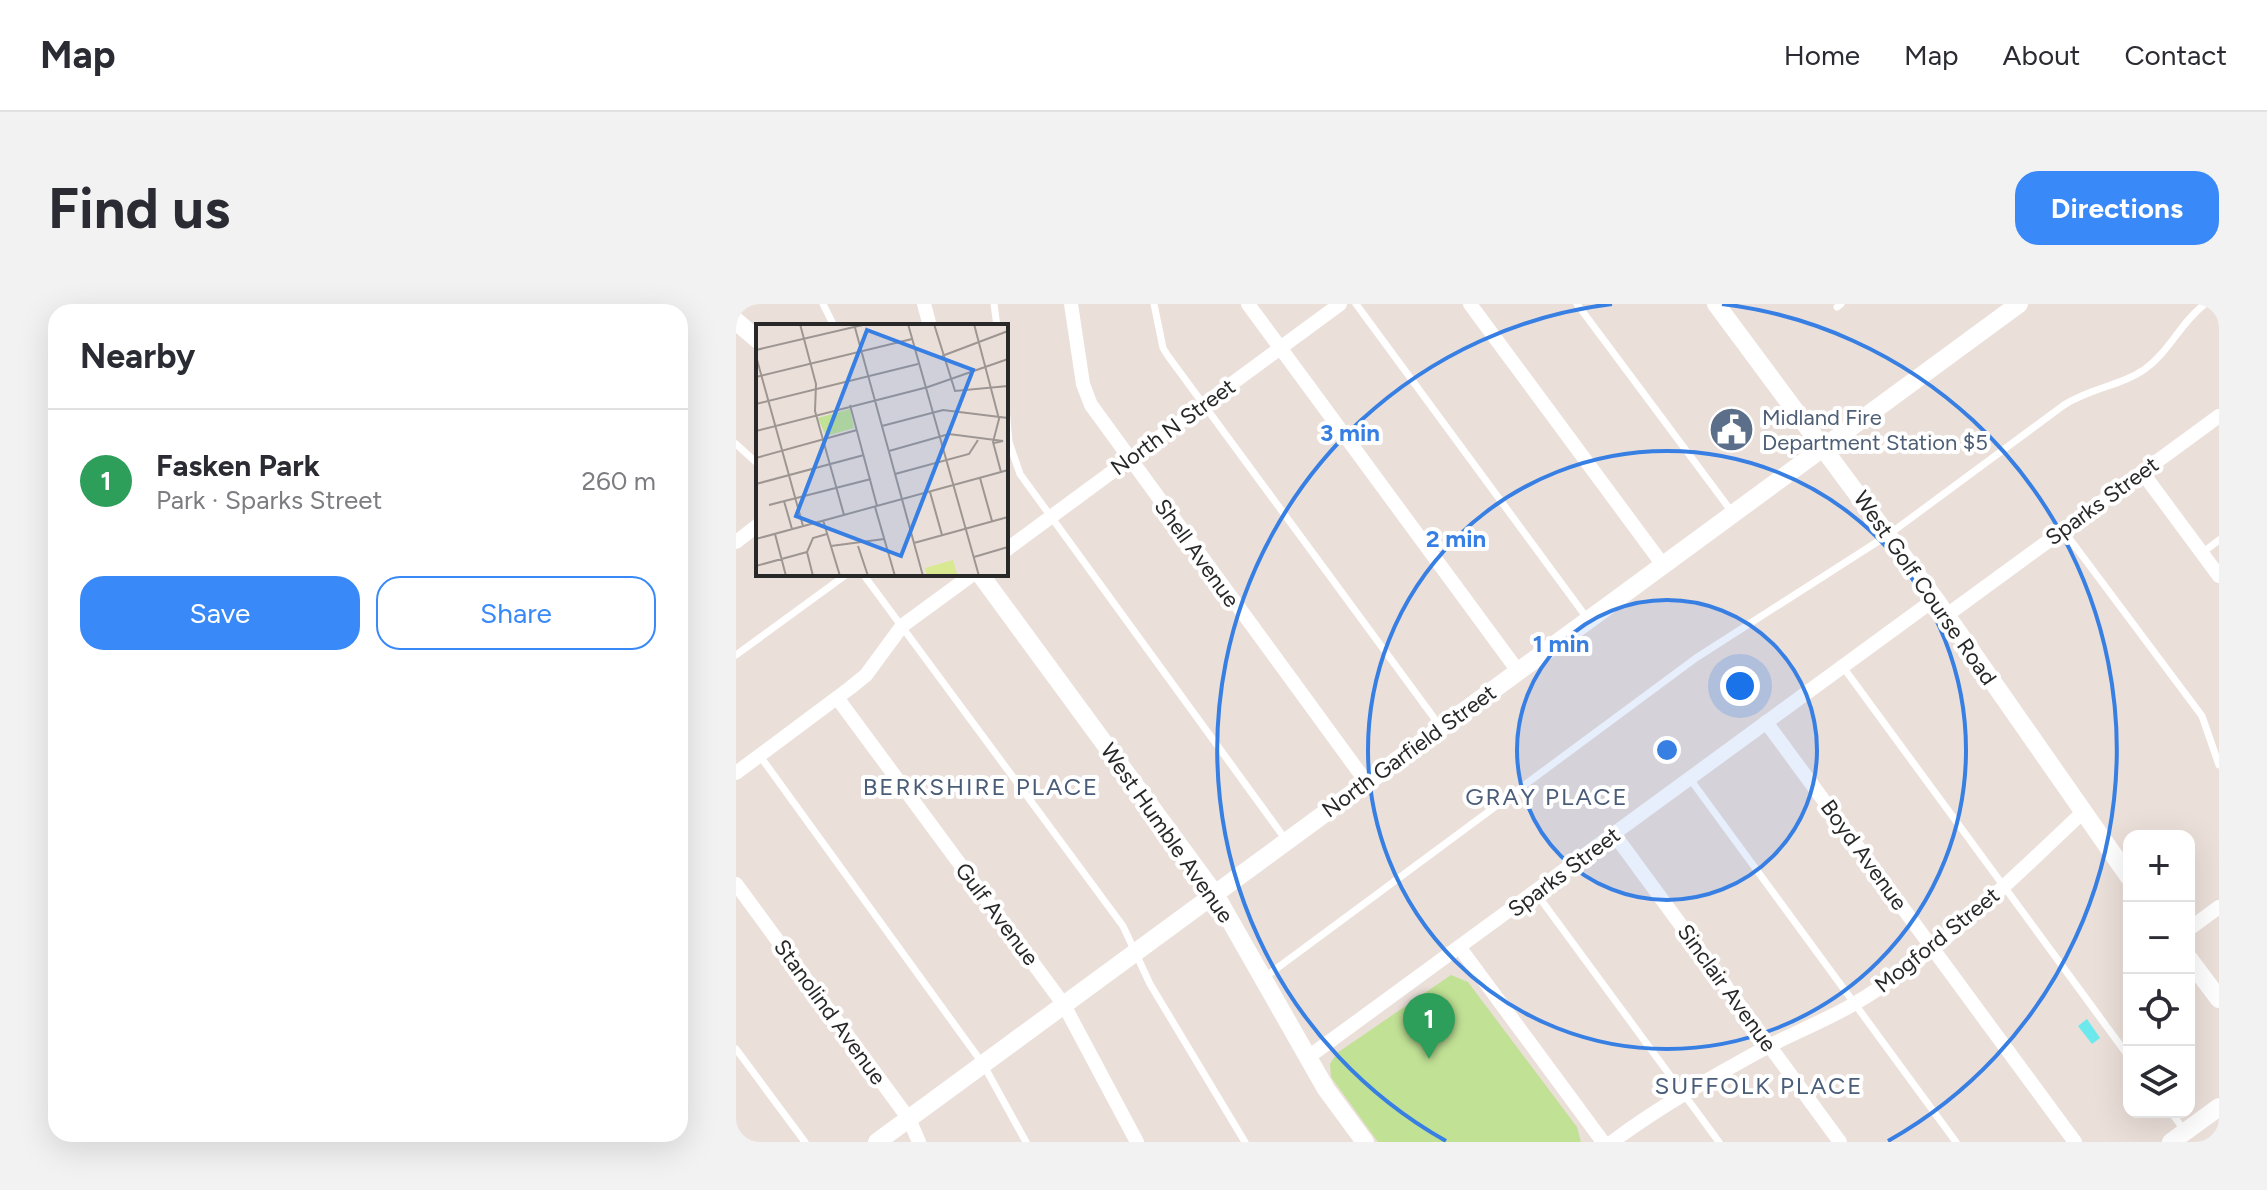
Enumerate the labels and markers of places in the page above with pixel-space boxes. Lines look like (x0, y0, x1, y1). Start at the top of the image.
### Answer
place label: Midland Fire Department Station $5 (1762, 404, 1988, 456)
public building icon: Midland Fire Department Station $5 (1707, 406, 1755, 454)
centre of rings (1653, 736, 1681, 764)
pin: 1 (1403, 993, 1455, 1059)

